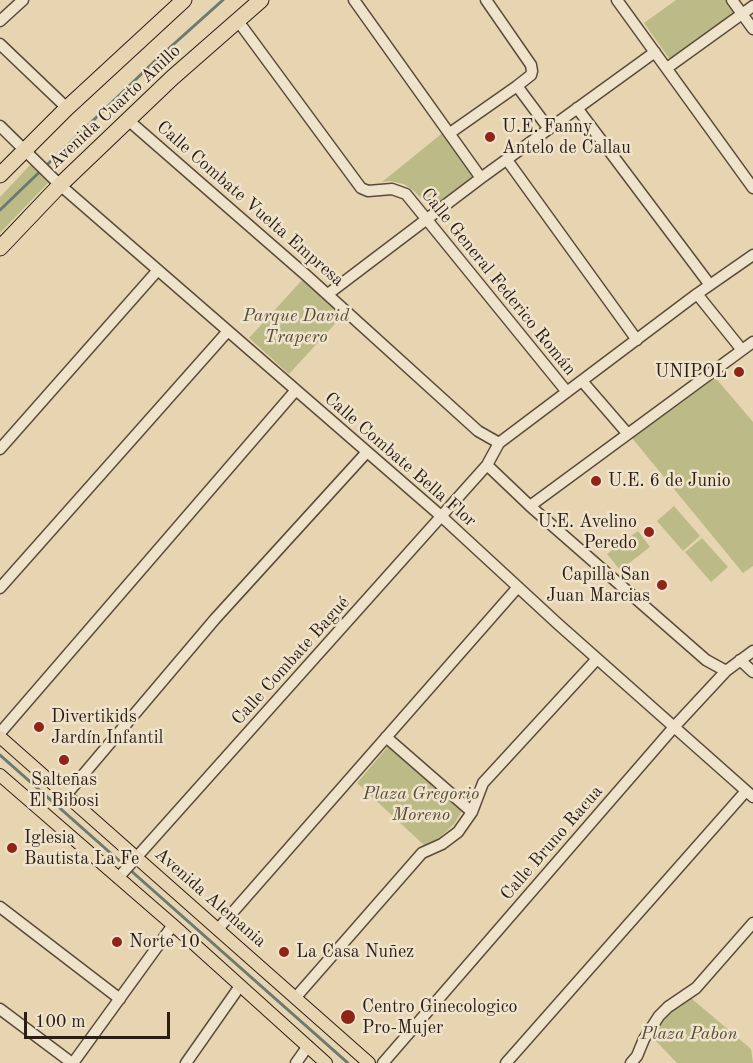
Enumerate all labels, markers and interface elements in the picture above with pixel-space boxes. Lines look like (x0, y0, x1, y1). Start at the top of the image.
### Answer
street label: Avenida Cuarto Anillo (44, 40, 186, 174)
place label: U.E. Fanny Antelo de Callau (502, 116, 631, 158)
street label: Calle Combate Vuelta Empresa (152, 117, 348, 291)
marker: U.E. Fanny Antelo de Callau (483, 130, 497, 144)
street label: Calle General Federico Román (416, 184, 580, 380)
park label: Parque David Trapero (243, 305, 349, 348)
place label: UNIPOL (655, 361, 727, 383)
marker: UNIPOL (732, 365, 746, 379)
street label: Calle Combate Bella Flor (319, 388, 481, 532)
place label: U.E. 6 de Junio (608, 470, 731, 492)
marker: U.E. 6 de Junio (589, 474, 603, 488)
place label: U.E. Avelino Peredo (537, 511, 637, 554)
marker: U.E. Avelino Peredo (642, 525, 656, 539)
place label: Capilla San Juan Marcias (546, 564, 650, 606)
marker: Capilla San Juan Marcias (655, 578, 669, 592)
street label: Calle Combate Bagué (227, 592, 355, 730)
place label: Divertikids Jardín Infantil (51, 706, 163, 748)
marker: Divertikids Jardín Infantil (32, 720, 46, 734)
marker: Salteñas El Bibosi (57, 753, 71, 767)
place label: Salteñas El Bibosi (29, 769, 99, 812)
street label: Calle Bruno Racua (496, 781, 608, 905)
park label: Plaza Gregorio Moreno (363, 783, 479, 826)
place label: Iglesia Bautista La Fe (24, 827, 139, 870)
marker: Iglesia Bautista La Fe (5, 841, 19, 855)
street label: Avenida Alemania (150, 844, 270, 952)
place label: Norte 10 (129, 931, 200, 953)
marker: Norte 10 (110, 935, 124, 949)
place label: La Casa Nuñez (296, 941, 414, 963)
marker: La Casa Nuñez (277, 945, 291, 959)
place label: Centro Ginecologico Pro-Mujer (362, 996, 517, 1038)
scale bar (27, 1000, 172, 1038)
marker: Centro Ginecologico Pro-Mujer (339, 1008, 357, 1026)
text: 100 m (35, 1013, 86, 1031)
park label: Plaza Pabon (640, 1023, 738, 1045)

